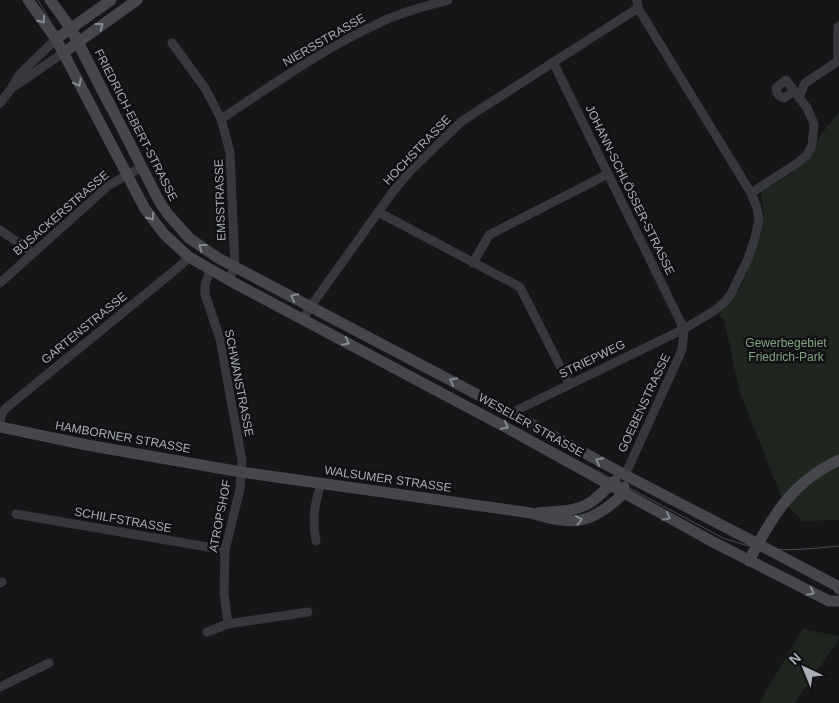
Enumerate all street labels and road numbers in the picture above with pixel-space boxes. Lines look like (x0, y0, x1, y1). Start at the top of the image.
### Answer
street label: NIERSSTRASSE (280, 11, 368, 69)
street label: FRIEDRICH-EBERT-STRASSE (92, 47, 180, 203)
street label: JOHANN-SCHLÖSSER-STRASSE (583, 103, 677, 277)
street label: HOCHSTRASSE (380, 112, 454, 188)
street label: EMSSTRASSE (212, 159, 228, 241)
street label: BÜSACKERSTRASSE (10, 168, 112, 258)
street label: GARTENSTRASSE (38, 289, 130, 367)
street label: SCHWANSTRASSE (222, 328, 256, 438)
street label: STRIEPWEG (557, 337, 627, 381)
street label: GOEBENSTRASSE (615, 351, 673, 455)
street label: WESELER STRASSE (476, 390, 586, 460)
street label: HAMBORNER STRASSE (54, 418, 192, 456)
street label: WALSUMER STRASSE (324, 463, 452, 495)
street label: ATROPSHOF (206, 478, 234, 554)
street label: SCHILFSTRASSE (73, 505, 173, 535)

